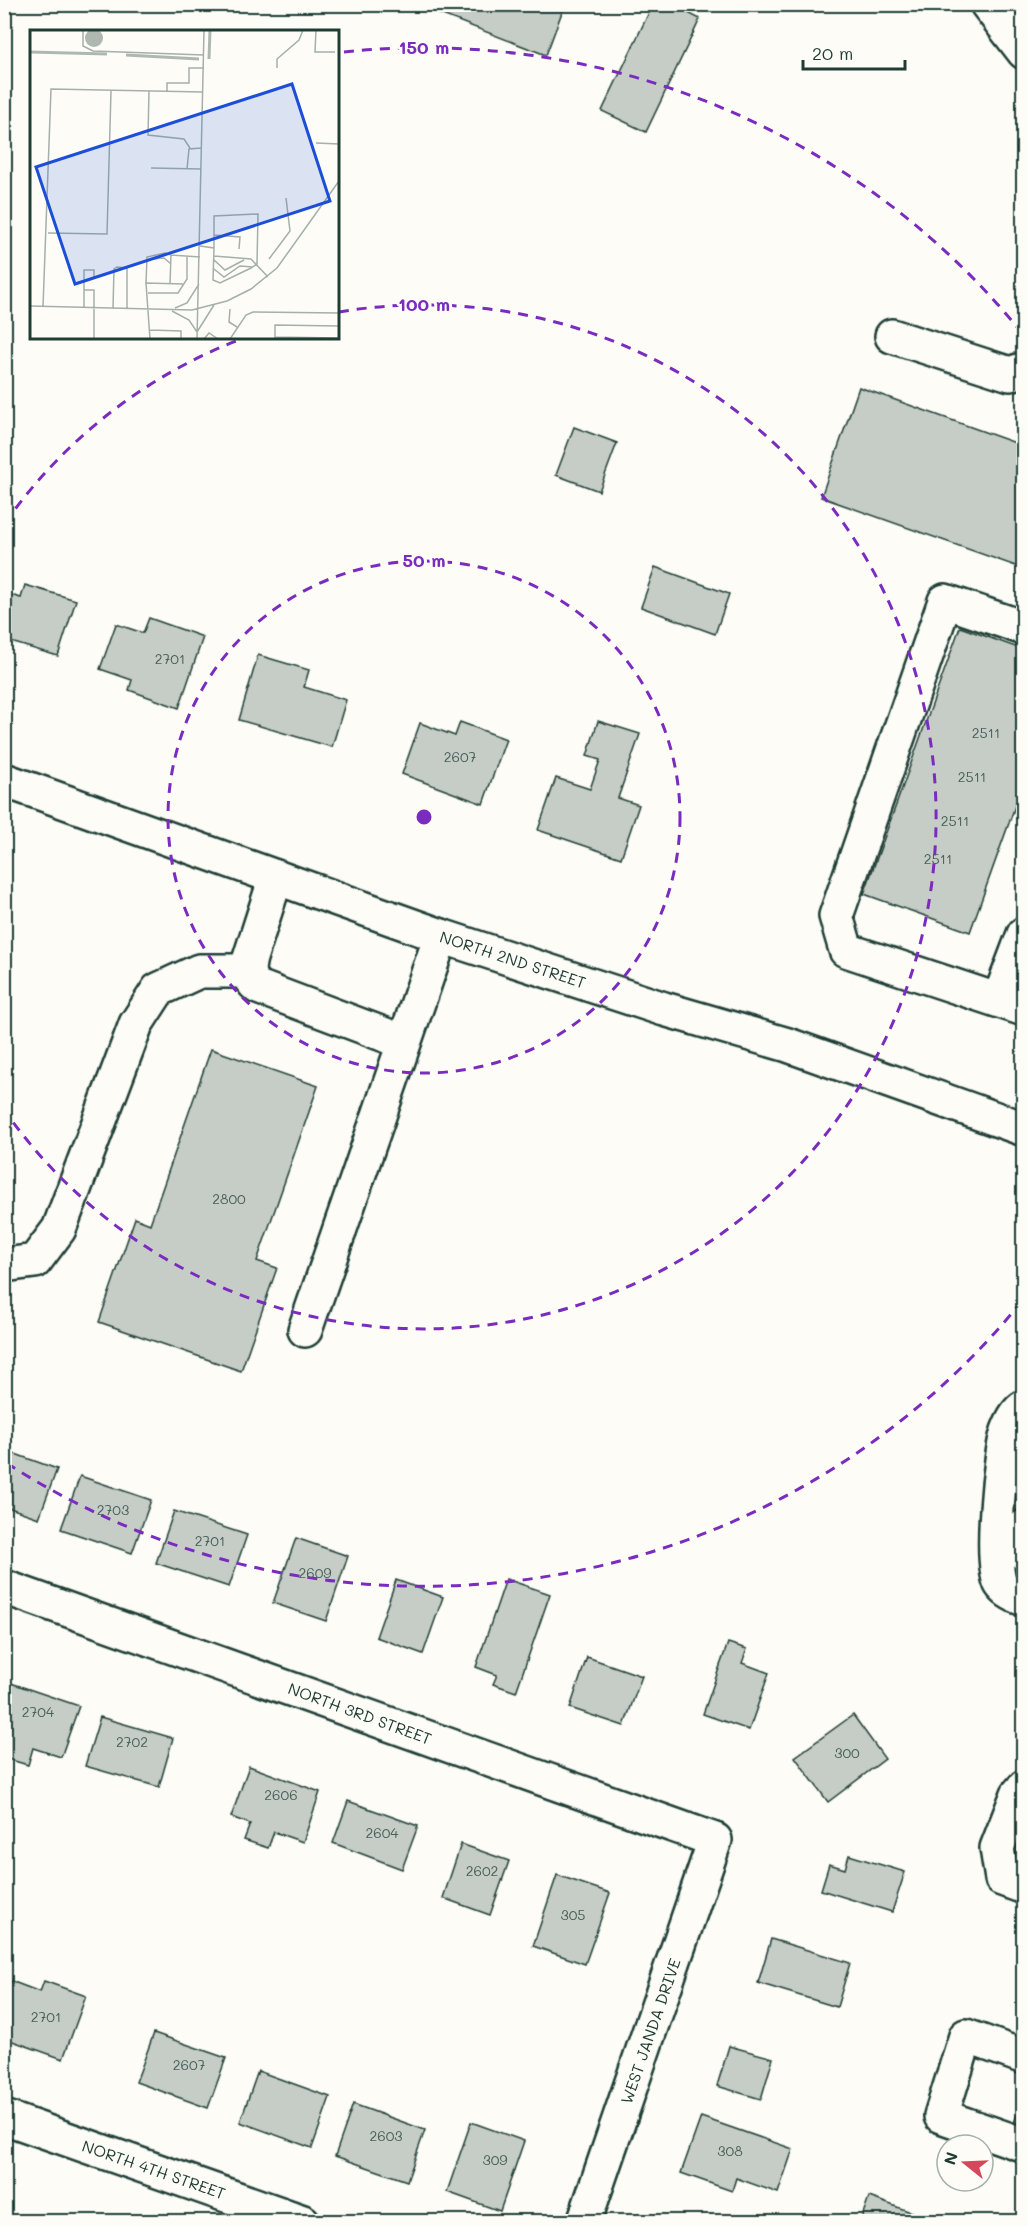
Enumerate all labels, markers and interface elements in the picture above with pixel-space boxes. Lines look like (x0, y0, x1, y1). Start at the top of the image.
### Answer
inset map (30, 30, 339, 339)
scale bar (803, 33, 905, 71)
text: 150 m (399, 35, 449, 59)
text: 20 m (812, 41, 853, 65)
text: 100 m (398, 292, 450, 316)
text: 50 m (403, 548, 445, 572)
house number: 2701 (155, 649, 185, 668)
house number: 2511 (972, 723, 1000, 742)
house number: 2607 (444, 747, 477, 766)
house number: 2511 (958, 767, 986, 786)
centre of rings (414, 807, 434, 827)
house number: 2511 (941, 811, 969, 830)
house number: 2511 (924, 849, 952, 868)
street label: NORTH 2ND STREET (437, 925, 589, 993)
house number: 2800 (212, 1189, 246, 1208)
house number: 2703 (97, 1500, 129, 1519)
house number: 2701 (195, 1531, 225, 1550)
house number: 2609 (298, 1563, 332, 1582)
street label: NORTH 3RD STREET (285, 1677, 435, 1749)
house number: 2704 (22, 1702, 55, 1721)
house number: 2702 (116, 1732, 148, 1751)
house number: 300 (834, 1743, 860, 1762)
house number: 2606 (264, 1785, 298, 1804)
house number: 2604 (365, 1823, 399, 1842)
house number: 2602 (466, 1861, 498, 1880)
house number: 305 (560, 1905, 586, 1924)
street label: WEST JANDA DRIVE (615, 1955, 685, 2107)
house number: 2701 (31, 2007, 61, 2026)
house number: 2607 (173, 2055, 206, 2074)
house number: 2603 (369, 2126, 403, 2145)
north arrow (935, 2133, 995, 2193)
street label: NORTH 4TH STREET (79, 2135, 229, 2203)
house number: 308 (717, 2141, 743, 2160)
text: N (938, 2149, 962, 2167)
house number: 309 (482, 2150, 508, 2169)

